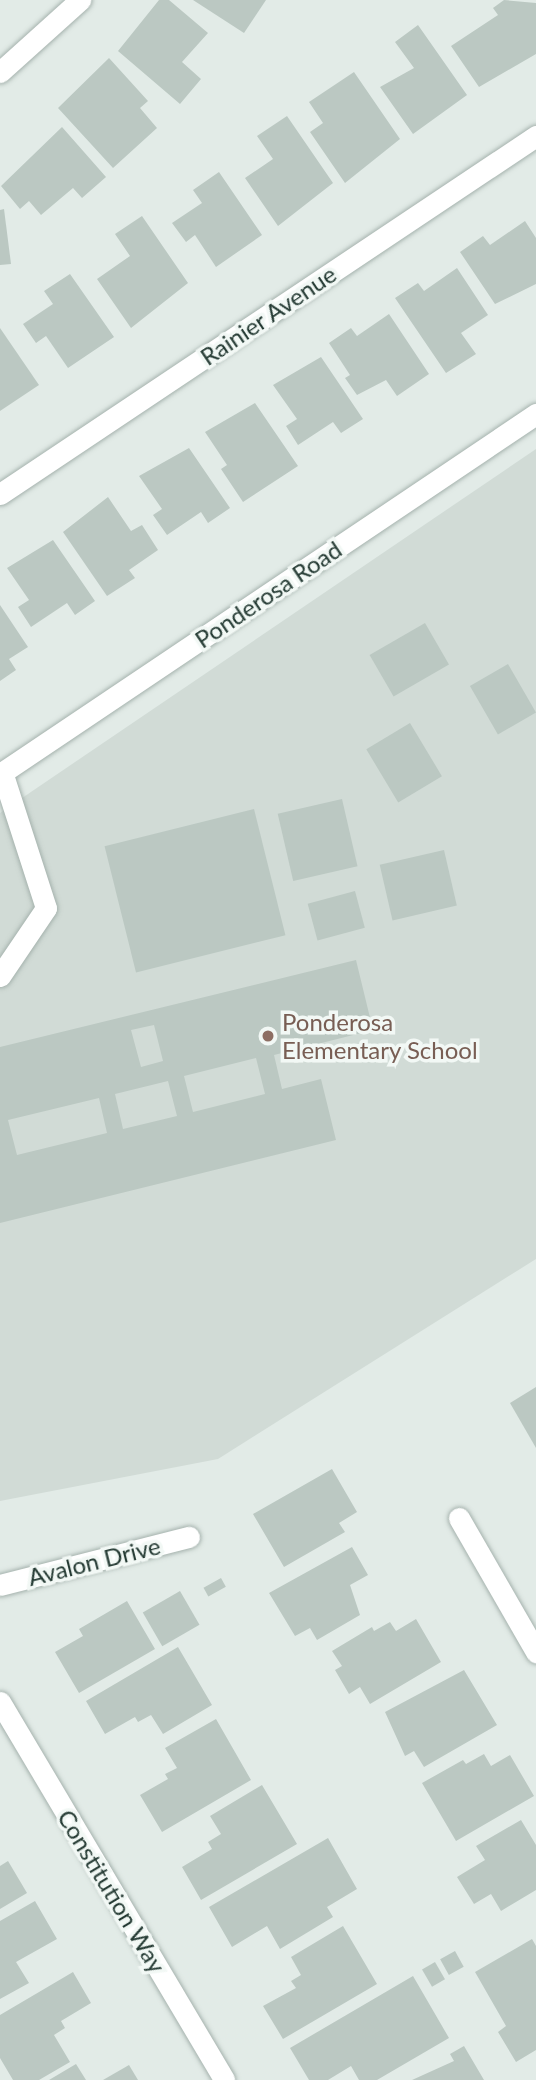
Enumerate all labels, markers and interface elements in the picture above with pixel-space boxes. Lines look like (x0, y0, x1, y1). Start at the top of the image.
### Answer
street label: Rainier Avenue (194, 259, 342, 371)
street label: Ponderosa Road (189, 534, 347, 654)
place label: Ponderosa Elementary School (282, 1008, 478, 1064)
marker: Ponderosa Elementary School (260, 1028, 276, 1044)
street label: Avalon Drive (25, 1531, 163, 1591)
street label: Constitution Way (52, 1804, 172, 1978)

